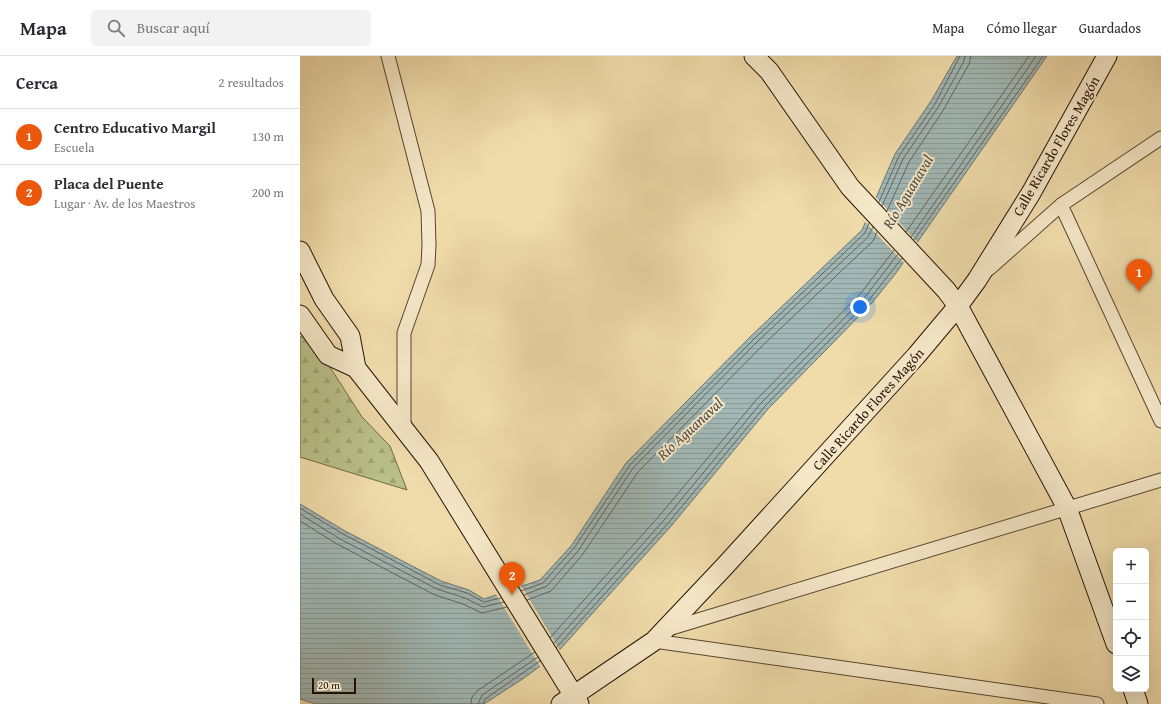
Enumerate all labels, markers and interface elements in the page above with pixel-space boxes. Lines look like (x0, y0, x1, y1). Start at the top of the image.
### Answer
search box (91, 10, 371, 46)
text: Mapa (20, 14, 67, 42)
icon: search (105, 17, 127, 39)
text: Buscar aquí (137, 17, 210, 38)
text: Mapa (932, 18, 964, 38)
text: Cómo llegar (986, 18, 1057, 38)
text: Guardados (1079, 18, 1141, 38)
text: Cerca (16, 70, 58, 95)
street label: Calle Ricardo Flores Magón (1008, 72, 1104, 220)
text: 2 resultados (218, 73, 284, 92)
text: Centro Educativo Margil (54, 117, 216, 138)
text: 1 (26, 127, 32, 146)
text: 130 m (252, 127, 284, 146)
text: Escuela (54, 138, 94, 157)
water label: Río Aguanaval (877, 151, 938, 234)
text: Placa del Puente (54, 173, 164, 194)
text: 2 (26, 183, 32, 202)
text: 200 m (252, 183, 284, 202)
text: Lugar · Av. de los Maestros (54, 194, 196, 213)
pin: 1 (1126, 259, 1152, 292)
your location (850, 297, 870, 317)
street label: Calle Ricardo Flores Magón (807, 343, 929, 475)
water label: Río Aguanaval (651, 393, 727, 465)
map controls (1113, 548, 1149, 692)
button: + (1113, 548, 1149, 584)
pin: 2 (499, 562, 525, 595)
button: − (1113, 584, 1149, 620)
button: locate (1113, 620, 1149, 656)
button: layers (1113, 656, 1149, 692)
scale bar (312, 676, 356, 695)
text: 20 m (318, 677, 340, 693)

